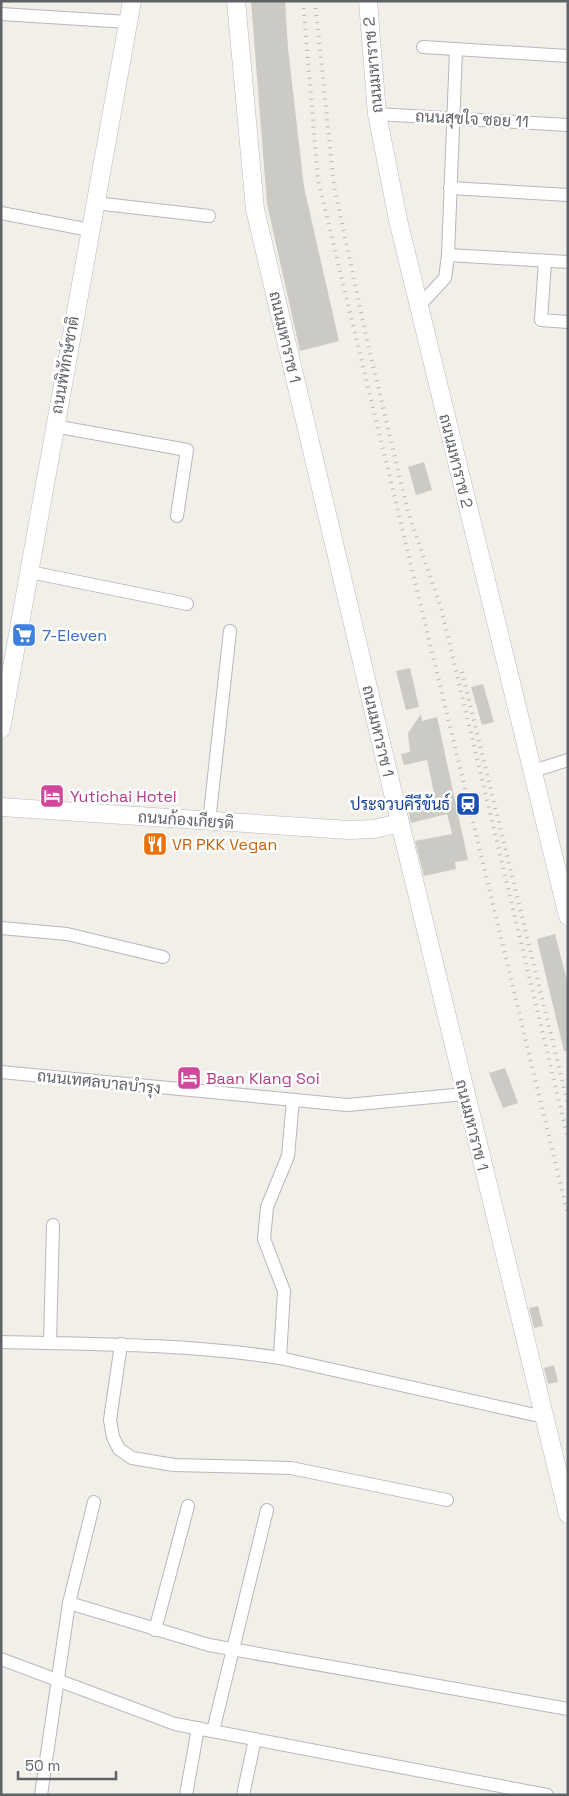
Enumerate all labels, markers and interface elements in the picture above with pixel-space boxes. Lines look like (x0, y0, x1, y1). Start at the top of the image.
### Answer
street label: ถนนมหาราช 2 (358, 16, 388, 114)
street label: ถนนสุขใจ ซอย 11 (415, 105, 529, 133)
street label: ถนนมหาราช 1 (264, 289, 306, 385)
street label: ถนนพิทักษ์ชาติ (44, 314, 84, 416)
street label: ถนนมหาราช 2 (434, 412, 478, 510)
supermarket icon: 7-Eleven (11, 622, 37, 648)
place label: 7-Eleven (42, 625, 107, 646)
street label: ถนนมหาราช 1 (357, 683, 399, 779)
hotel icon: Yutichai Hotel (39, 783, 65, 809)
place label: Yutichai Hotel (70, 786, 177, 807)
station icon: ประจวบคีรีขันธ์ (455, 791, 481, 817)
place label: ประจวบคีรีขันธ์ (350, 792, 450, 815)
street label: ถนนก้องเกียรติ (137, 805, 235, 834)
restaurant icon: VR PKK Vegan (142, 831, 168, 857)
place label: VR PKK Vegan (172, 834, 277, 855)
street label: ถนนเทศลบาลบำรุง (36, 1065, 162, 1100)
hotel icon: Baan Klang Soi (176, 1065, 202, 1091)
place label: Baan Klang Soi (206, 1068, 320, 1089)
street label: ถนนมหาราช 1 (451, 1077, 493, 1173)
scale bar (18, 1748, 115, 1780)
text: 50 m (25, 1756, 60, 1775)

